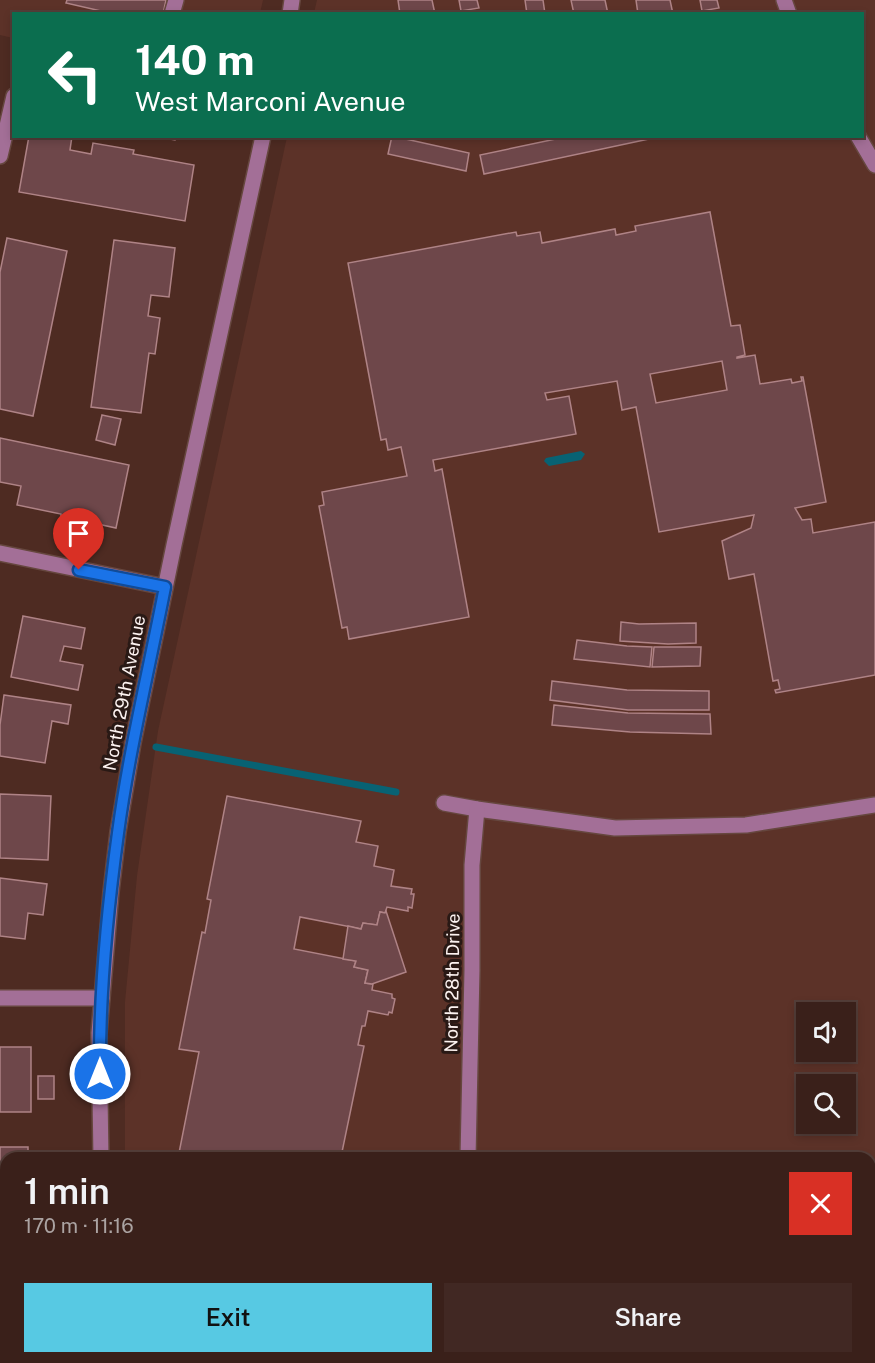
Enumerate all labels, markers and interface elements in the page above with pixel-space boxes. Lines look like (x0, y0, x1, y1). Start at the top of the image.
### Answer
text: 140 m (135, 35, 255, 84)
icon: left (36, 36, 114, 114)
text: West Marconi Avenue (135, 85, 406, 117)
pin (53, 508, 104, 570)
icon: arrive (62, 517, 95, 550)
street label: North 29th Avenue (99, 614, 149, 772)
street label: North 28th Drive (440, 913, 464, 1053)
map controls (796, 1002, 856, 1134)
button: sound (796, 1002, 856, 1062)
position arrow (68, 1042, 132, 1106)
button: search (796, 1074, 856, 1134)
text: 1 min (24, 1170, 110, 1212)
button: close (789, 1172, 852, 1235)
text: 170 m · 11:16 (24, 1214, 134, 1238)
button: Exit (24, 1283, 432, 1352)
button: Share (444, 1283, 852, 1352)

